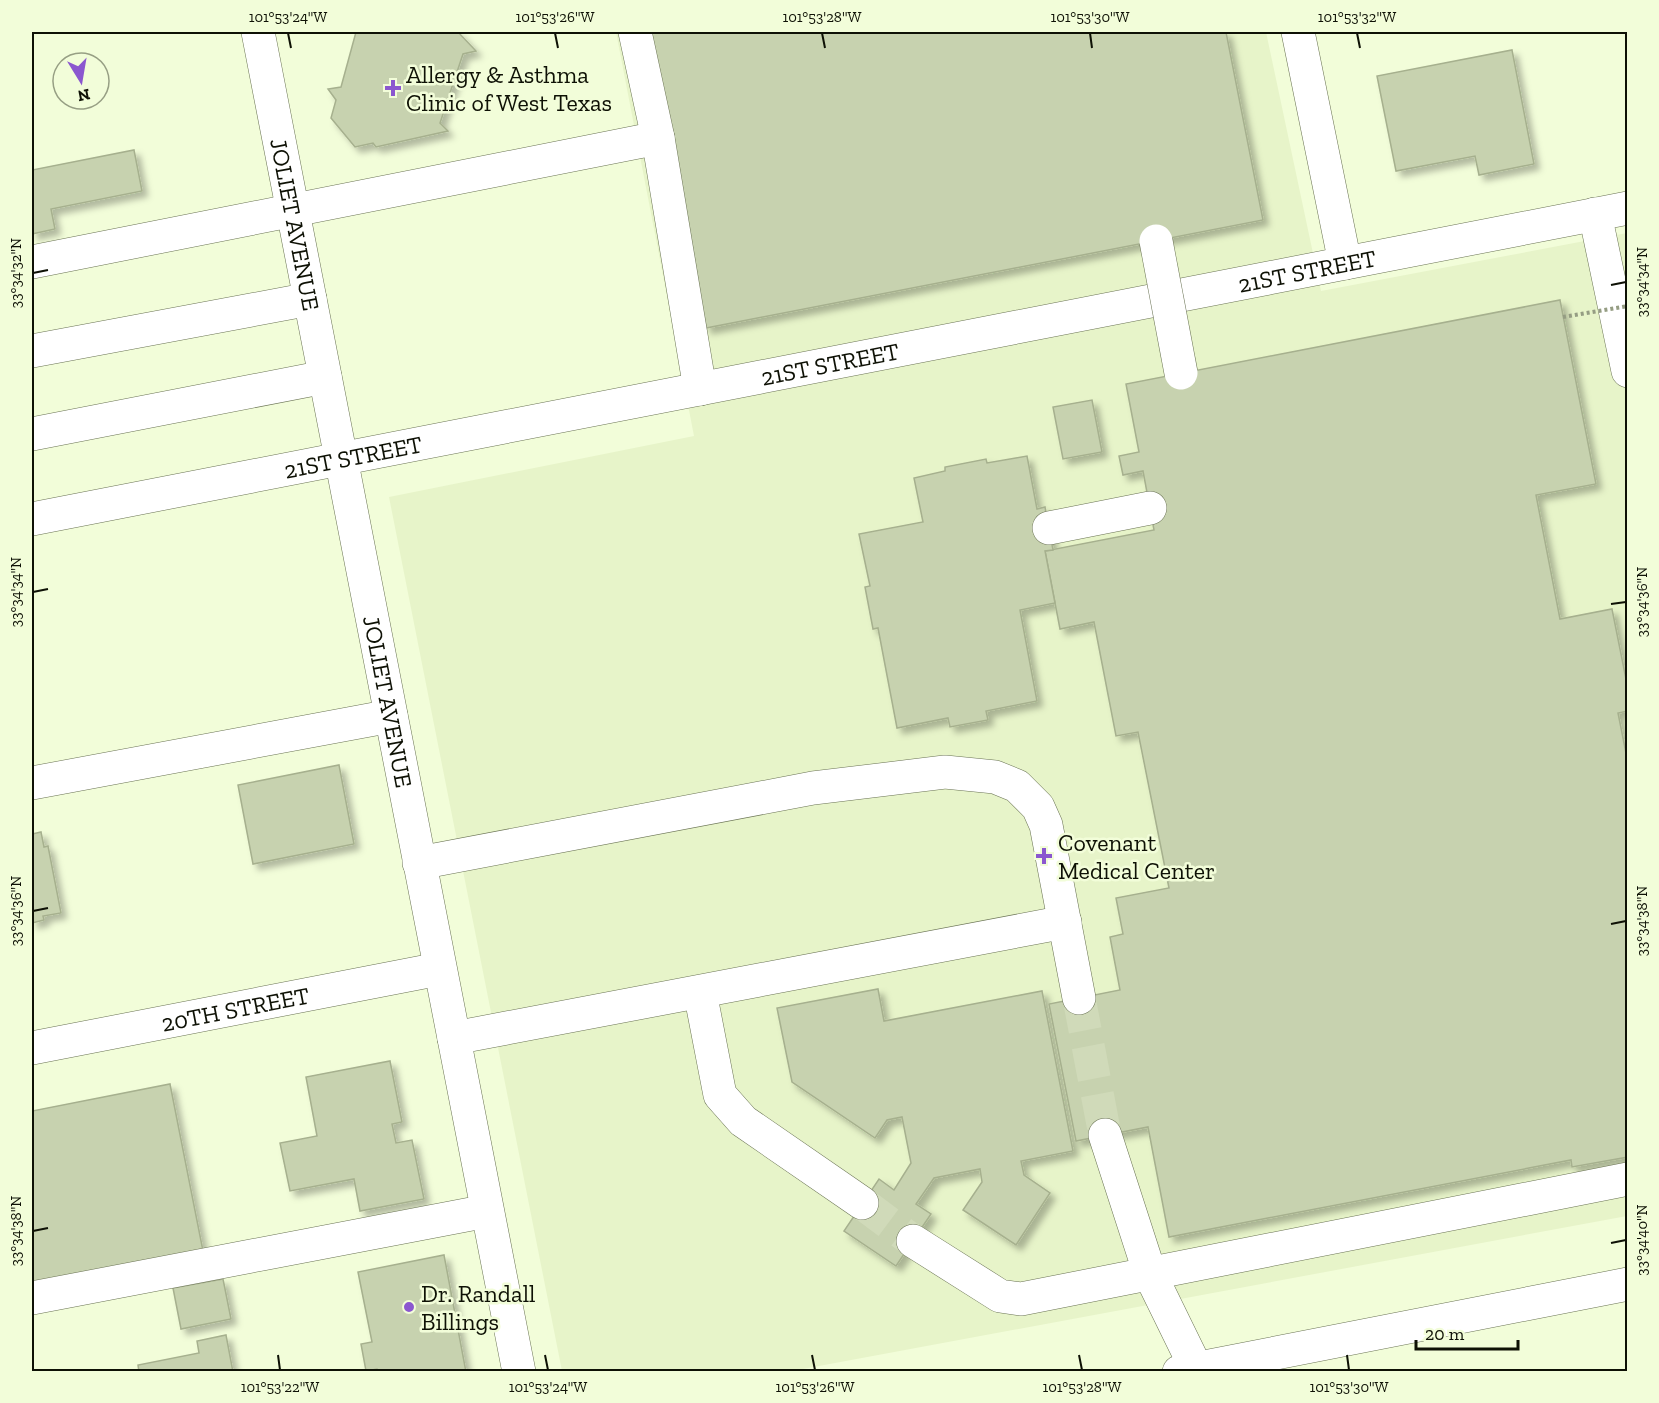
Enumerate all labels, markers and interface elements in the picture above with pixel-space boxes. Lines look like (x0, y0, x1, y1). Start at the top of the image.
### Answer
text: 101°53'24"W (249, 8, 327, 26)
text: 101°53'26"W (516, 8, 594, 26)
text: 101°53'28"W (782, 8, 862, 26)
text: 101°53'30"W (1050, 8, 1130, 26)
text: 101°53'32"W (1318, 8, 1396, 26)
north arrow (51, 51, 111, 111)
place label: Allergy & Asthma Clinic of West Texas (406, 60, 612, 117)
marker: Allergy & Asthma Clinic of West Texas (384, 79, 402, 97)
text: N (76, 85, 92, 106)
street label: JOLIET AVENUE (265, 136, 326, 313)
text: 33°34'32"N (7, 238, 25, 308)
street label: 21ST STREET (1236, 243, 1379, 298)
text: 33°34'34"N (1633, 247, 1651, 317)
street label: 21ST STREET (759, 336, 902, 391)
street label: 21ST STREET (281, 429, 425, 484)
text: 33°34'34"N (7, 557, 25, 627)
text: 33°34'36"N (1633, 567, 1651, 637)
street label: JOLIET AVENUE (357, 613, 419, 790)
place label: Covenant Medical Center (1058, 828, 1215, 885)
marker: Covenant Medical Center (1035, 847, 1053, 865)
text: 33°34'36"N (7, 876, 25, 946)
text: 33°34'38"N (1633, 886, 1651, 956)
street label: 20TH STREET (159, 980, 312, 1037)
text: 33°34'38"N (7, 1196, 25, 1266)
text: 33°34'40"N (1633, 1204, 1651, 1276)
place label: Dr. Randall Billings (421, 1279, 535, 1336)
marker: Dr. Randall Billings (402, 1300, 416, 1314)
scale bar (1416, 1313, 1518, 1351)
text: 20 m (1425, 1323, 1465, 1345)
text: 101°53'22"W (241, 1378, 319, 1396)
text: 101°53'24"W (509, 1378, 587, 1396)
text: 101°53'26"W (776, 1378, 854, 1396)
text: 101°53'28"W (1042, 1378, 1122, 1396)
text: 101°53'30"W (1309, 1378, 1389, 1396)

